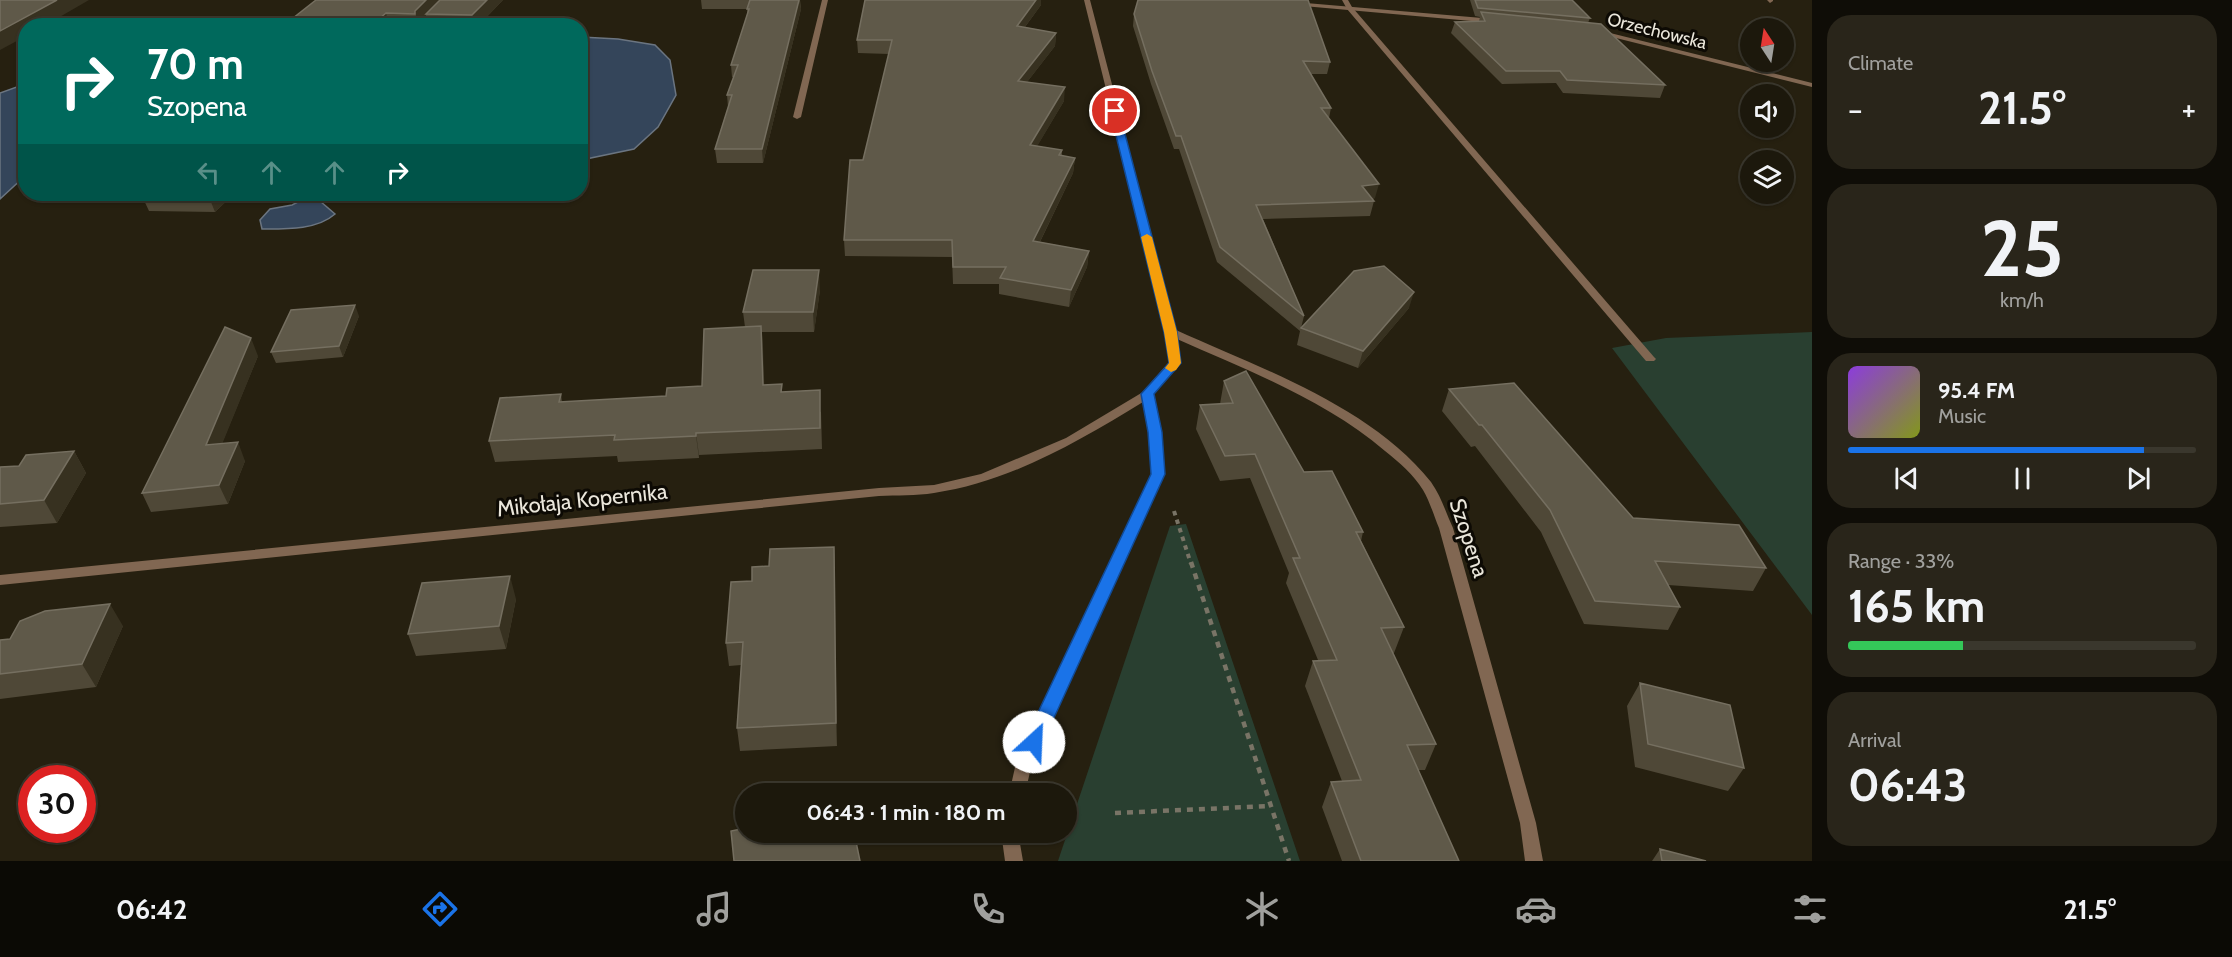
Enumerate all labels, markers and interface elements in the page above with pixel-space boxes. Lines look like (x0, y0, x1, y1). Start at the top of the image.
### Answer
street label: Orzechowska (1605, 8, 1709, 54)
north arrow (1740, 18, 1794, 72)
map controls (1740, 18, 1794, 204)
text: 70 m (147, 38, 244, 90)
icon: right (48, 42, 126, 120)
text: Climate (1848, 51, 1913, 75)
text: 21.5° (1978, 81, 2066, 135)
button: sound (1740, 84, 1794, 138)
pin (1089, 85, 1140, 136)
text: − (1848, 89, 1863, 129)
text: + (2181, 89, 2196, 129)
text: Szopena (147, 90, 247, 123)
icon: arrive (1098, 94, 1131, 127)
button: layers (1740, 150, 1794, 204)
icon: left (192, 156, 225, 189)
icon: ahead (255, 156, 288, 189)
icon: ahead (318, 156, 351, 189)
icon: right (381, 156, 414, 189)
text: 25 (1980, 201, 2064, 296)
text: km/h (2000, 288, 2044, 312)
text: 95.4 FM (1938, 377, 2015, 404)
text: Music (1938, 404, 1986, 428)
icon: previous (1890, 462, 1923, 495)
icon: pause (2006, 462, 2039, 495)
icon: next (2122, 462, 2155, 495)
street label: Mikołaja Kopernika (495, 478, 669, 522)
street label: Szopena (1444, 495, 1495, 581)
text: Range · 33% (1848, 549, 1954, 573)
text: 165 km (1848, 579, 1985, 633)
position arrow (1002, 710, 1066, 774)
text: Arrival (1848, 728, 1901, 752)
text: 06:43 (1848, 758, 1967, 812)
speed limit sign: 30 (18, 765, 96, 843)
text: 06:43 · 1 min · 180 m (807, 799, 1005, 826)
icon: directions (419, 888, 461, 930)
icon: music (693, 888, 735, 930)
icon: phone (967, 888, 1009, 930)
icon: climate (1241, 888, 1283, 930)
icon: car (1515, 888, 1557, 930)
icon: filters (1789, 888, 1831, 930)
text: 06:42 (116, 893, 187, 926)
text: 21.5° (2063, 893, 2116, 926)

